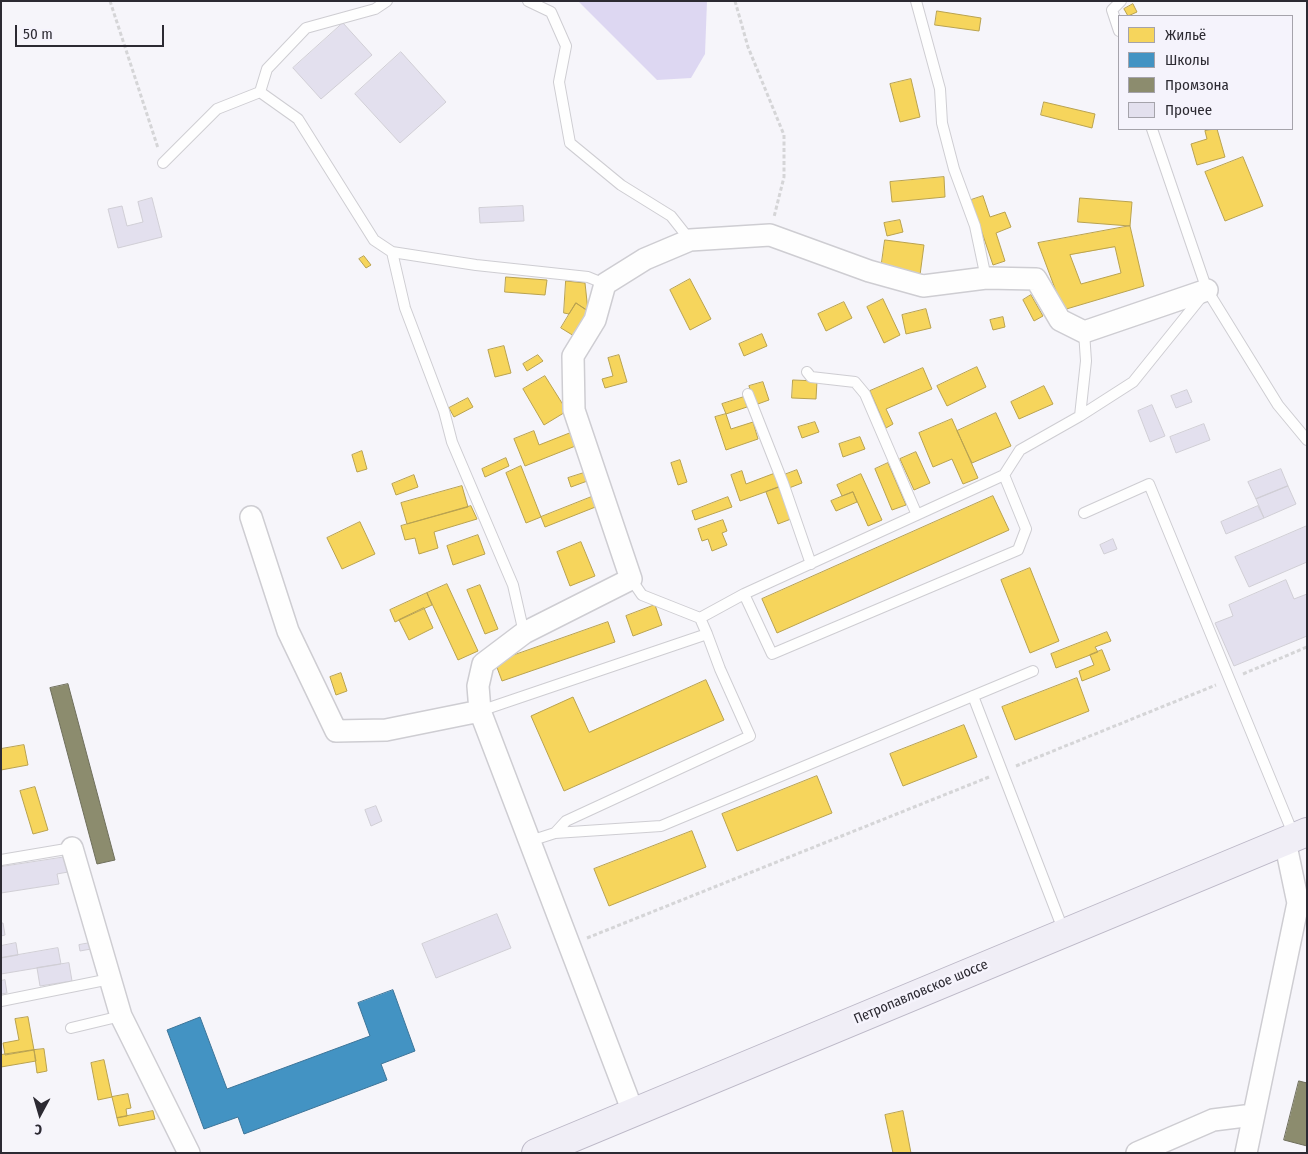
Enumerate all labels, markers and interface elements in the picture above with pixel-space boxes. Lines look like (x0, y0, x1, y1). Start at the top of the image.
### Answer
scale bar (18, 15, 166, 47)
legend (1118, 15, 1293, 130)
text: 50 m (23, 25, 53, 43)
text: Жильё (1165, 26, 1206, 44)
text: Школы (1165, 51, 1210, 69)
text: Промзона (1165, 76, 1229, 94)
text: Прочее (1165, 101, 1212, 119)
street label: Петропавловское шоссе (851, 956, 991, 1028)
north arrow (15, 1089, 65, 1139)
text: С (34, 1121, 43, 1138)

